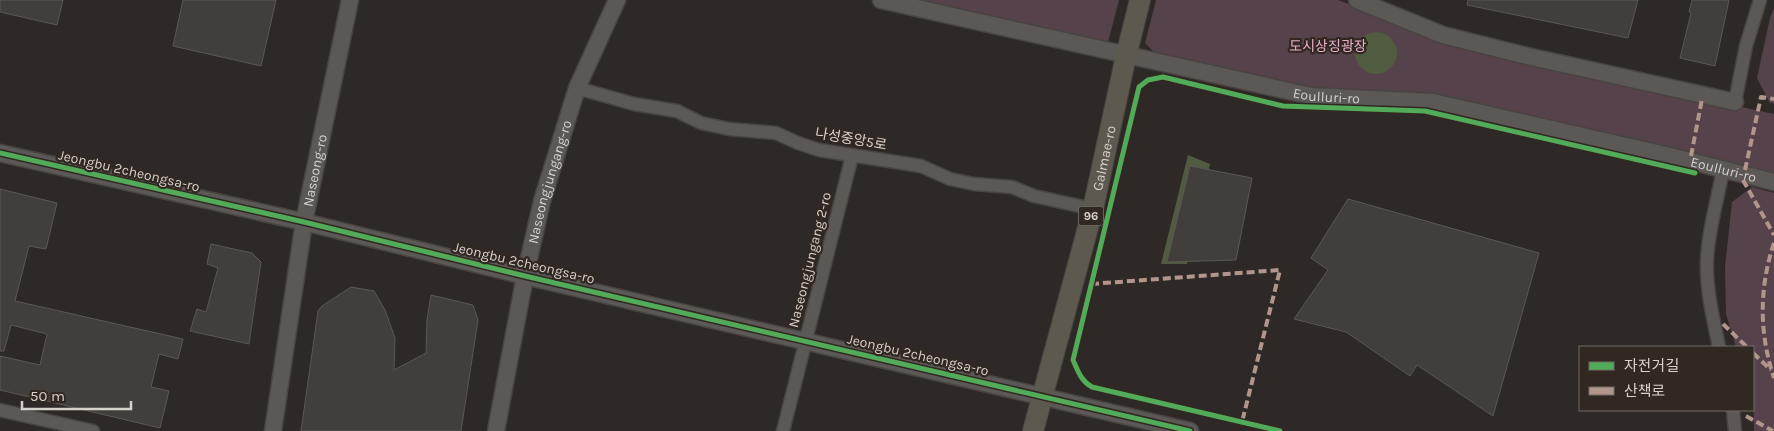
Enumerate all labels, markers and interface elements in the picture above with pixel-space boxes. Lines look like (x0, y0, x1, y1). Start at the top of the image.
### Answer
park label: 도시상징광장 (1289, 38, 1367, 55)
street label: Eoulluri-ro (1291, 84, 1360, 107)
street label: Naseongjungang-ro (524, 118, 575, 245)
street label: 나성중앙5로 (814, 124, 888, 154)
street label: Galmae-ro (1089, 124, 1119, 192)
street label: Naseong-ro (299, 133, 330, 208)
street label: Jeongbu 2cheongsa-ro (57, 146, 201, 196)
street label: Eoulluri-ro (1689, 153, 1758, 186)
street label: Naseongjungang 2-ro (785, 190, 835, 330)
road number: 96 (1078, 207, 1104, 226)
street label: Jeongbu 2cheongsa-ro (452, 238, 596, 288)
street label: Jeongbu 2cheongsa-ro (846, 330, 990, 380)
legend (1579, 346, 1754, 411)
text: 자전거길 (1624, 357, 1679, 375)
scale bar (22, 378, 131, 410)
text: 산책로 (1624, 382, 1665, 400)
text: 50 m (30, 387, 65, 405)

